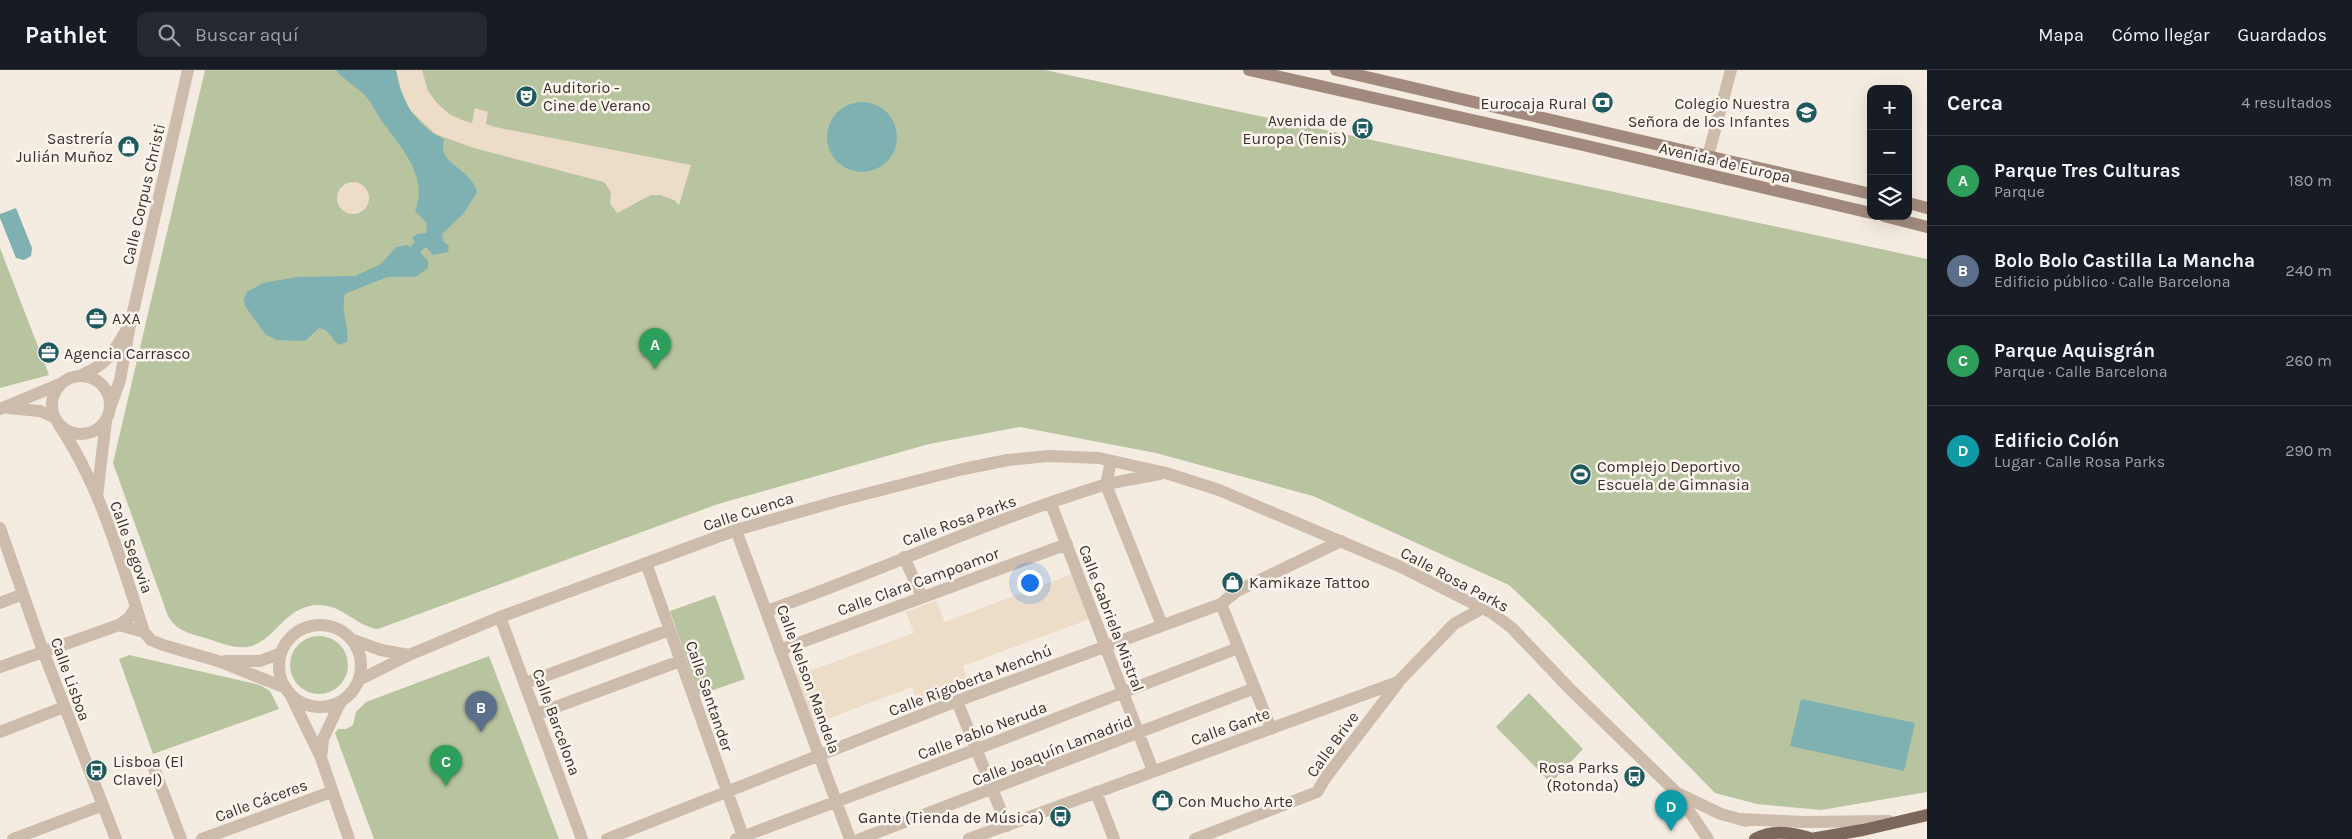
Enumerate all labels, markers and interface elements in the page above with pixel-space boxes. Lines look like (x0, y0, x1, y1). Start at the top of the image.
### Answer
search box (137, 12, 487, 57)
text: Pathlet (25, 21, 107, 49)
icon: search (155, 21, 183, 49)
text: Buscar aquí (195, 24, 299, 46)
text: Mapa (2038, 24, 2084, 46)
text: Cómo llegar (2112, 24, 2210, 46)
text: Guardados (2238, 24, 2327, 46)
place label: Auditorio - Cine de Verano (543, 78, 650, 115)
theatre icon: Auditorio - Cine de Verano (515, 84, 539, 108)
map controls (1867, 85, 1912, 220)
button: + (1867, 85, 1912, 130)
bank icon: Eurocaja Rural (1591, 91, 1615, 115)
text: Cerca (1947, 91, 2003, 115)
text: 4 resultados (2241, 93, 2332, 112)
place label: Eurocaja Rural (1481, 94, 1587, 113)
place label: Colegio Nuestra Señora de los Infantes (1628, 94, 1790, 131)
school or university icon: Colegio Nuestra Señora de los Infantes (1794, 100, 1818, 124)
place label: Avenida de Europa (Tenis) (1243, 111, 1347, 148)
bus stop icon: Avenida de Europa (Tenis) (1351, 117, 1375, 141)
street label: Calle Corpus Christi (118, 122, 169, 267)
place label: Sastrería Julián Muñoz (16, 129, 113, 166)
button: − (1867, 130, 1912, 175)
shop icon: Sastrería Julián Muñoz (117, 135, 141, 159)
street label: Avenida de Europa (1657, 138, 1793, 187)
text: Parque Tres Culturas (1994, 160, 2181, 182)
text: A (1958, 171, 1968, 190)
text: 180 m (2289, 171, 2332, 190)
button: layers (1867, 175, 1912, 220)
text: Parque (1994, 182, 2045, 201)
text: Bolo Bolo Castilla La Mancha (1994, 250, 2255, 272)
text: B (1958, 261, 1968, 280)
text: 240 m (2286, 261, 2332, 280)
text: Edificio público · Calle Barcelona (1994, 272, 2231, 291)
office icon: AXA (84, 306, 108, 330)
place label: AXA (112, 309, 141, 328)
pin: A (639, 328, 671, 369)
text: Parque Aquisgrán (1994, 340, 2155, 362)
office icon: Agencia Carrasco (36, 341, 60, 365)
place label: Agencia Carrasco (64, 344, 190, 363)
text: C (1958, 351, 1968, 370)
text: 260 m (2285, 351, 2332, 370)
text: Parque · Calle Barcelona (1994, 362, 2167, 381)
text: Edificio Colón (1994, 430, 2119, 452)
text: D (1958, 441, 1968, 460)
text: 290 m (2285, 441, 2332, 460)
text: Lugar · Calle Rosa Parks (1994, 452, 2165, 471)
place label: Complejo Deportivo Escuela de Gimnasia (1597, 457, 1750, 494)
sports icon: Complejo Deportivo Escuela de Gimnasia (1569, 463, 1593, 487)
street label: Calle Cuenca (701, 488, 796, 535)
street label: Calle Rosa Parks (900, 491, 1019, 550)
street label: Calle Segovia (106, 498, 157, 596)
street label: Calle Gabriela Mistral (1075, 542, 1148, 694)
street label: Calle Clara Campoamor (835, 543, 1002, 620)
street label: Calle Rosa Parks (1397, 543, 1512, 616)
your location (1017, 570, 1043, 596)
shop icon: Kamikaze Tattoo (1221, 570, 1245, 594)
place label: Kamikaze Tattoo (1249, 573, 1370, 592)
street label: Calle Nelson Mandela (773, 602, 844, 756)
street label: Calle Lisboa (47, 635, 94, 723)
street label: Calle Santander (682, 638, 737, 754)
street label: Calle Rigoberta Menchú (886, 641, 1054, 720)
street label: Calle Barcelona (528, 666, 585, 778)
pin: B (465, 691, 497, 732)
street label: Calle Pablo Neruda (915, 697, 1049, 764)
street label: Calle Gante (1188, 703, 1272, 750)
street label: Calle Brive (1302, 708, 1363, 781)
street label: Calle Joaquín Lamadrid (969, 711, 1135, 790)
pin: C (430, 745, 462, 786)
place label: Lisboa (El Clavel) (113, 752, 184, 789)
bus stop icon: Lisboa (El Clavel) (85, 758, 109, 782)
place label: Rosa Parks (Rotonda) (1539, 758, 1619, 795)
bus stop icon: Rosa Parks (Rotonda) (1623, 764, 1647, 788)
street label: Calle Cáceres (212, 775, 310, 826)
shop icon: Con Mucho Arte (1150, 789, 1174, 813)
pin: D (1655, 790, 1687, 831)
place label: Con Mucho Arte (1178, 792, 1293, 811)
bus stop icon: Gante (Tienda de Música) (1048, 805, 1072, 829)
place label: Gante (Tienda de Música) (858, 808, 1044, 827)

